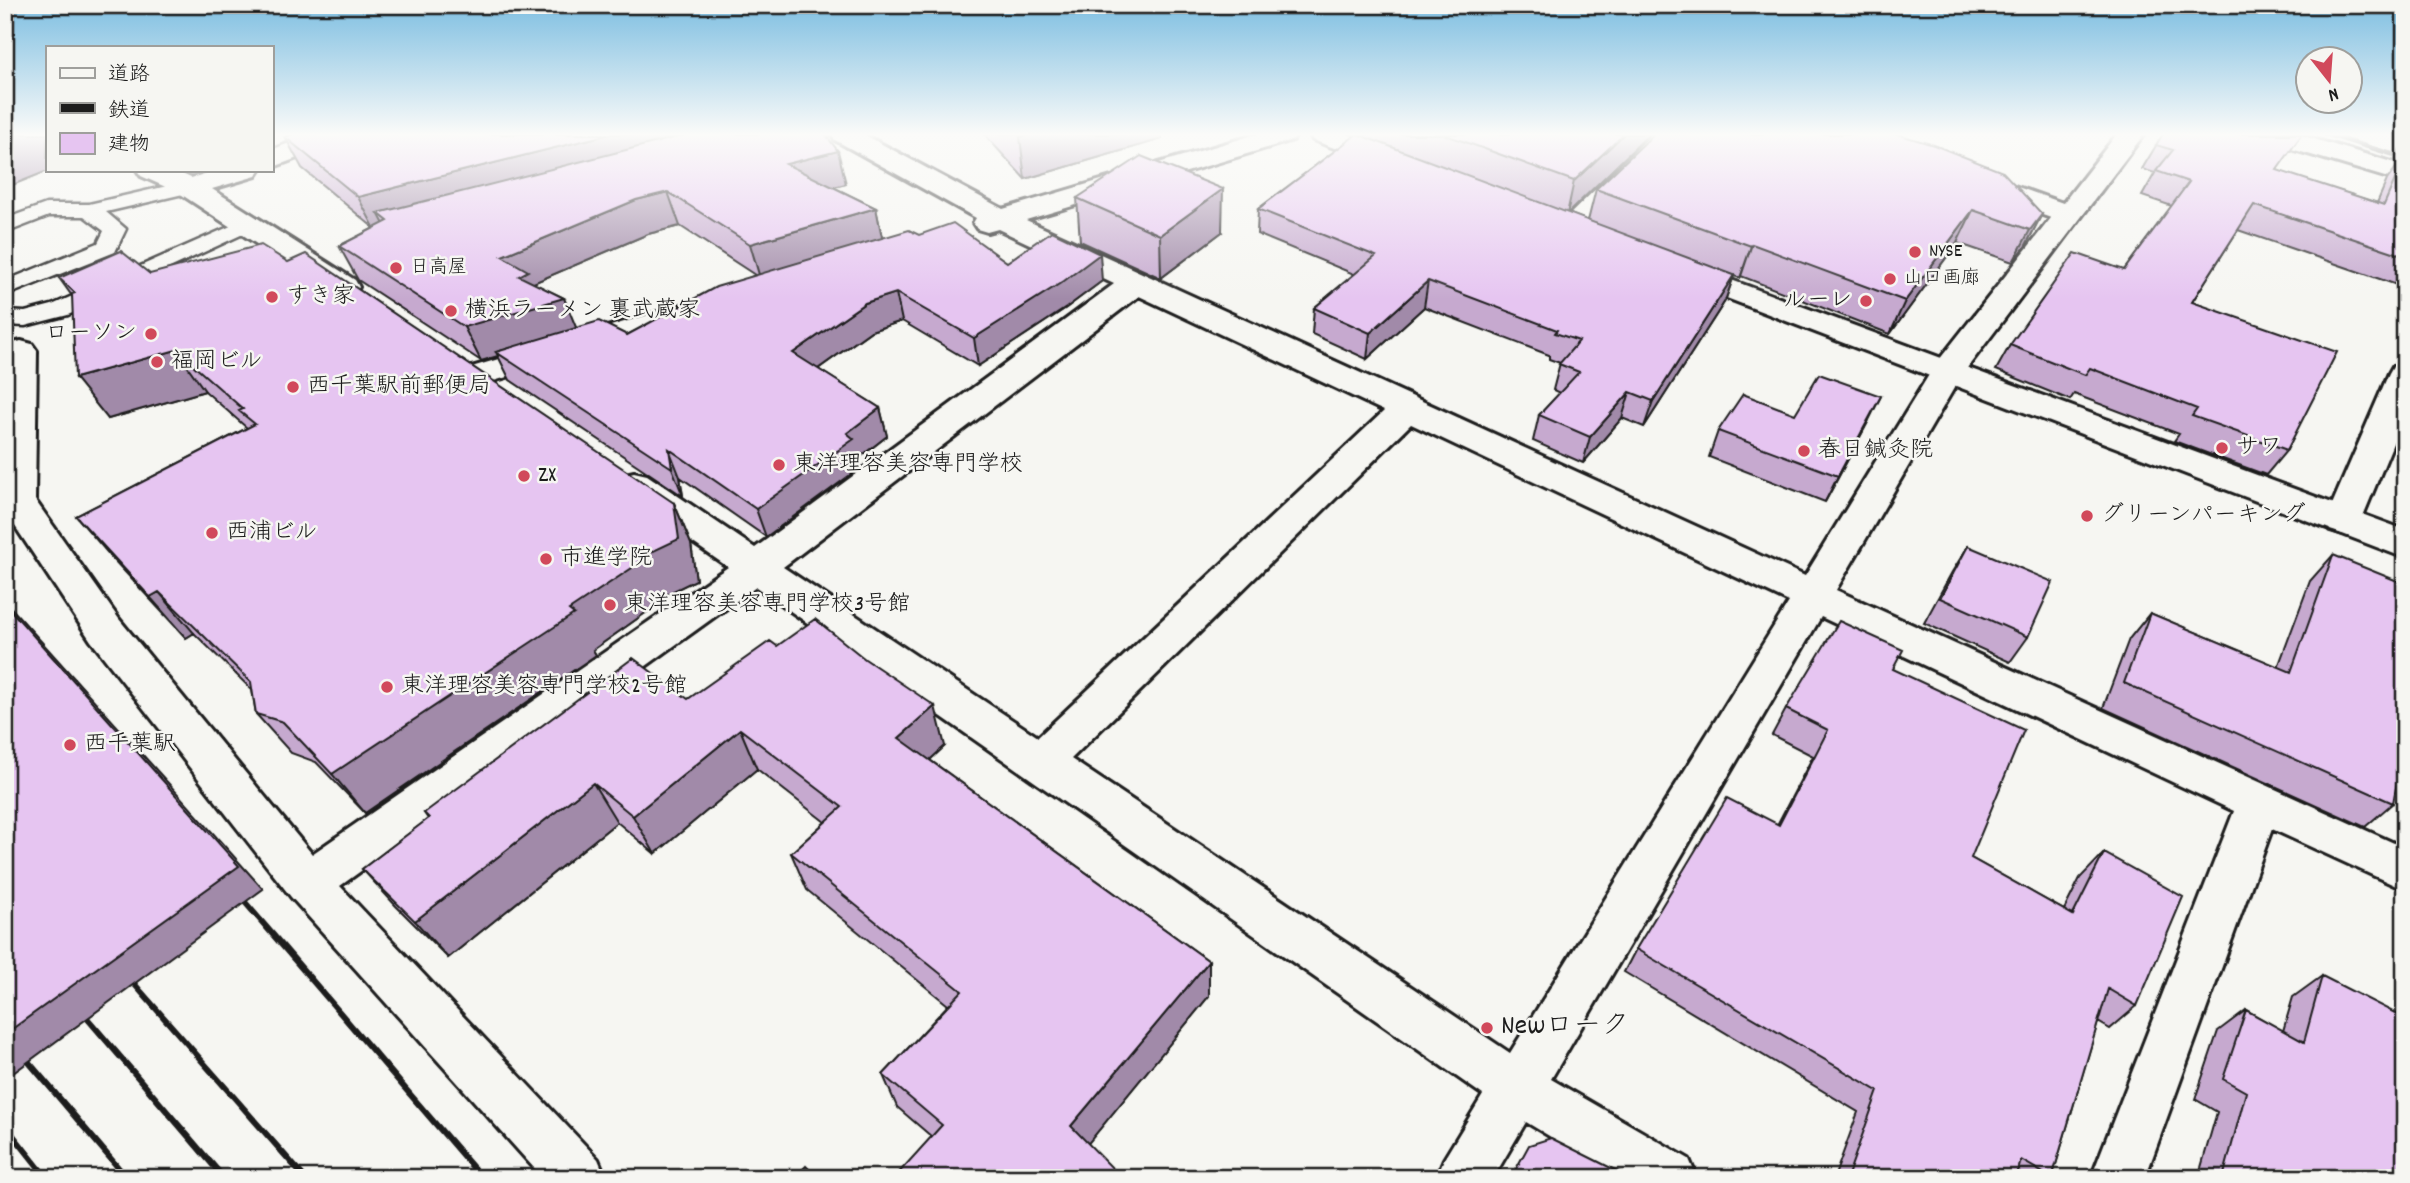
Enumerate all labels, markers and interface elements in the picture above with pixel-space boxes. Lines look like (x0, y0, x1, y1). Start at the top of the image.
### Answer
legend (46, 46, 273, 172)
north arrow (2294, 46, 2364, 116)
text: 道路 (108, 61, 150, 91)
text: N (2325, 79, 2341, 107)
text: 鉄道 (108, 97, 150, 127)
text: 建物 (108, 131, 150, 161)
place label: NYSE (1929, 239, 1963, 266)
marker: NYSE (1907, 244, 1923, 260)
place label: 日高屋 (410, 255, 467, 282)
marker: 日高屋 (388, 260, 404, 276)
place label: 山口画廊 (1904, 266, 1980, 293)
marker: 山口画廊 (1882, 271, 1898, 287)
place label: すき家 (286, 281, 355, 314)
place label: ルーレ (1783, 285, 1852, 318)
marker: すき家 (264, 289, 280, 305)
marker: ルーレ (1858, 293, 1874, 309)
place label: 横浜ラーメン 裏武蔵家 (465, 295, 700, 328)
marker: 横浜ラーメン 裏武蔵家 (443, 303, 459, 319)
place label: ローソン (45, 318, 137, 351)
marker: ローソン (143, 326, 159, 342)
place label: 福岡ビル (171, 346, 263, 379)
marker: 福岡ビル (149, 354, 165, 370)
place label: 西千葉駅前郵便局 (307, 371, 491, 404)
marker: 西千葉駅前郵便局 (285, 379, 301, 395)
place label: サワ (2236, 432, 2282, 465)
place label: 春日鍼灸院 (1818, 435, 1933, 468)
marker: サワ (2214, 440, 2230, 456)
marker: 春日鍼灸院 (1796, 443, 1812, 459)
place label: 東洋理容美容専門学校 (793, 449, 1023, 482)
marker: 東洋理容美容専門学校 (771, 457, 787, 473)
place label: ZX (538, 460, 556, 493)
marker: ZX (516, 468, 532, 484)
place label: グリーンパーキング (2101, 500, 2306, 533)
marker: グリーンパーキング (2079, 508, 2095, 524)
place label: 西浦ビル (226, 517, 318, 550)
marker: 西浦ビル (204, 525, 220, 541)
place label: 市進学院 (560, 543, 652, 576)
marker: 市進学院 (538, 551, 554, 567)
place label: 東洋理容美容専門学校3号館 (624, 589, 910, 622)
marker: 東洋理容美容専門学校3号館 (602, 597, 618, 613)
place label: 東洋理容美容専門学校2号館 (401, 671, 687, 704)
marker: 東洋理容美容専門学校2号館 (379, 679, 395, 695)
place label: 西千葉駅 (84, 729, 176, 762)
marker: 西千葉駅 (62, 737, 78, 753)
place label: Newローク (1501, 1008, 1629, 1048)
marker: Newローク (1479, 1020, 1495, 1036)

